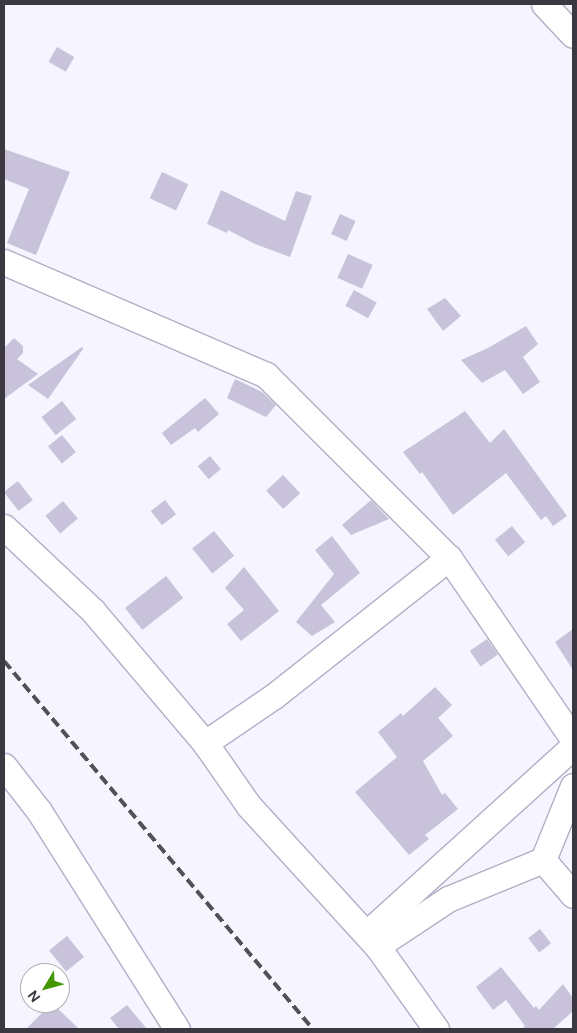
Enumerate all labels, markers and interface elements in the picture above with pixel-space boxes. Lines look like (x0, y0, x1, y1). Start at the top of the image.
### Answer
north arrow (20, 963, 70, 1013)
text: N (24, 987, 44, 1006)

